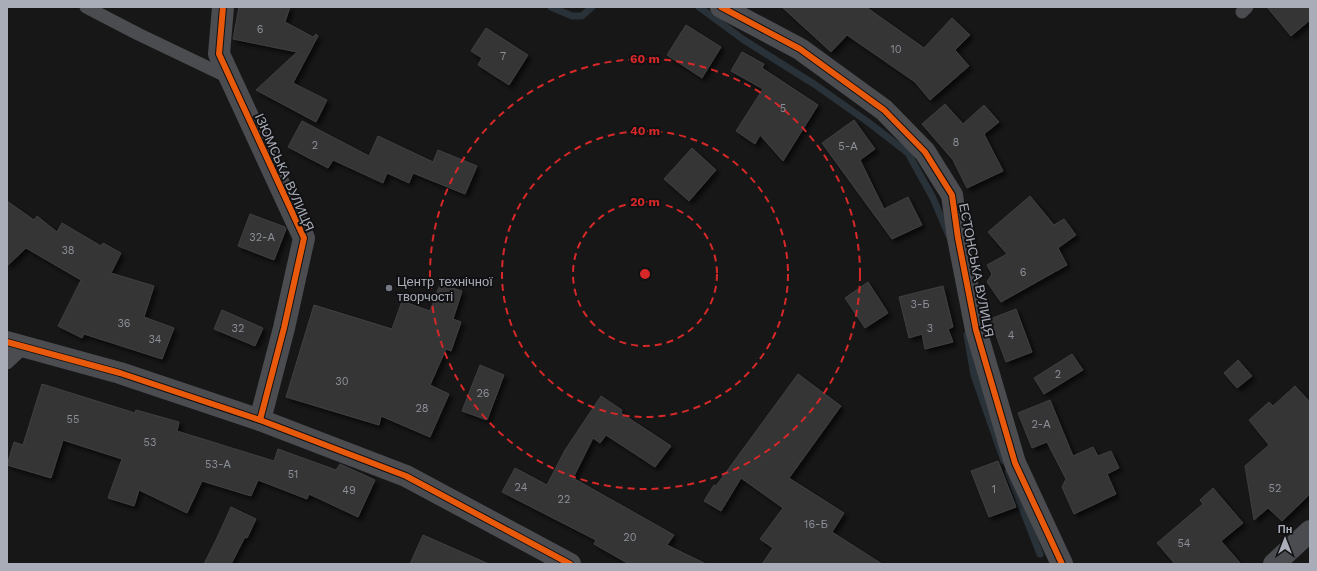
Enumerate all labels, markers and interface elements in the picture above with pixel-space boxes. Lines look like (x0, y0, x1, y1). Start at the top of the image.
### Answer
house number: 6 (257, 23, 264, 36)
house number: 10 (890, 43, 902, 56)
house number: 7 (500, 50, 506, 63)
text: 60 m (630, 52, 660, 66)
house number: 5 (780, 102, 786, 115)
street label: ІЗЮМСЬКА ВУЛИЦЯ (252, 111, 317, 233)
text: 40 m (630, 124, 660, 138)
house number: 8 (953, 136, 960, 149)
house number: 2 (312, 139, 318, 152)
house number: 5-А (838, 140, 858, 153)
text: 20 m (630, 195, 660, 209)
street label: ЕСТОНСЬКА ВУЛИЦЯ (956, 202, 997, 338)
house number: 32-А (249, 231, 275, 244)
house number: 38 (61, 244, 75, 257)
house number: 6 (1020, 266, 1027, 279)
centre of rings (638, 267, 652, 281)
place label: Центр технічної творчості (397, 274, 493, 304)
marker: Центр технічної творчості (384, 283, 394, 293)
house number: 3-Б (910, 298, 930, 311)
house number: 36 (117, 317, 131, 330)
house number: 32 (232, 322, 244, 335)
house number: 3 (927, 322, 933, 335)
house number: 4 (1008, 329, 1015, 342)
house number: 34 (148, 333, 162, 346)
house number: 2 (1055, 368, 1061, 381)
house number: 30 (335, 375, 349, 388)
house number: 26 (476, 387, 490, 400)
house number: 28 (415, 402, 429, 415)
house number: 55 (67, 413, 79, 426)
house number: 2-А (1031, 418, 1051, 431)
house number: 53 (144, 436, 156, 449)
house number: 53-А (205, 458, 232, 471)
house number: 51 (288, 468, 298, 481)
house number: 24 (515, 481, 528, 494)
house number: 52 (1269, 482, 1281, 495)
house number: 1 (992, 483, 996, 496)
house number: 49 (342, 484, 356, 497)
house number: 22 (558, 493, 570, 506)
house number: 16-Б (804, 518, 828, 531)
north arrow (1265, 519, 1305, 559)
text: Пн (1278, 523, 1292, 536)
house number: 20 (623, 531, 637, 544)
house number: 54 (1177, 537, 1191, 550)

